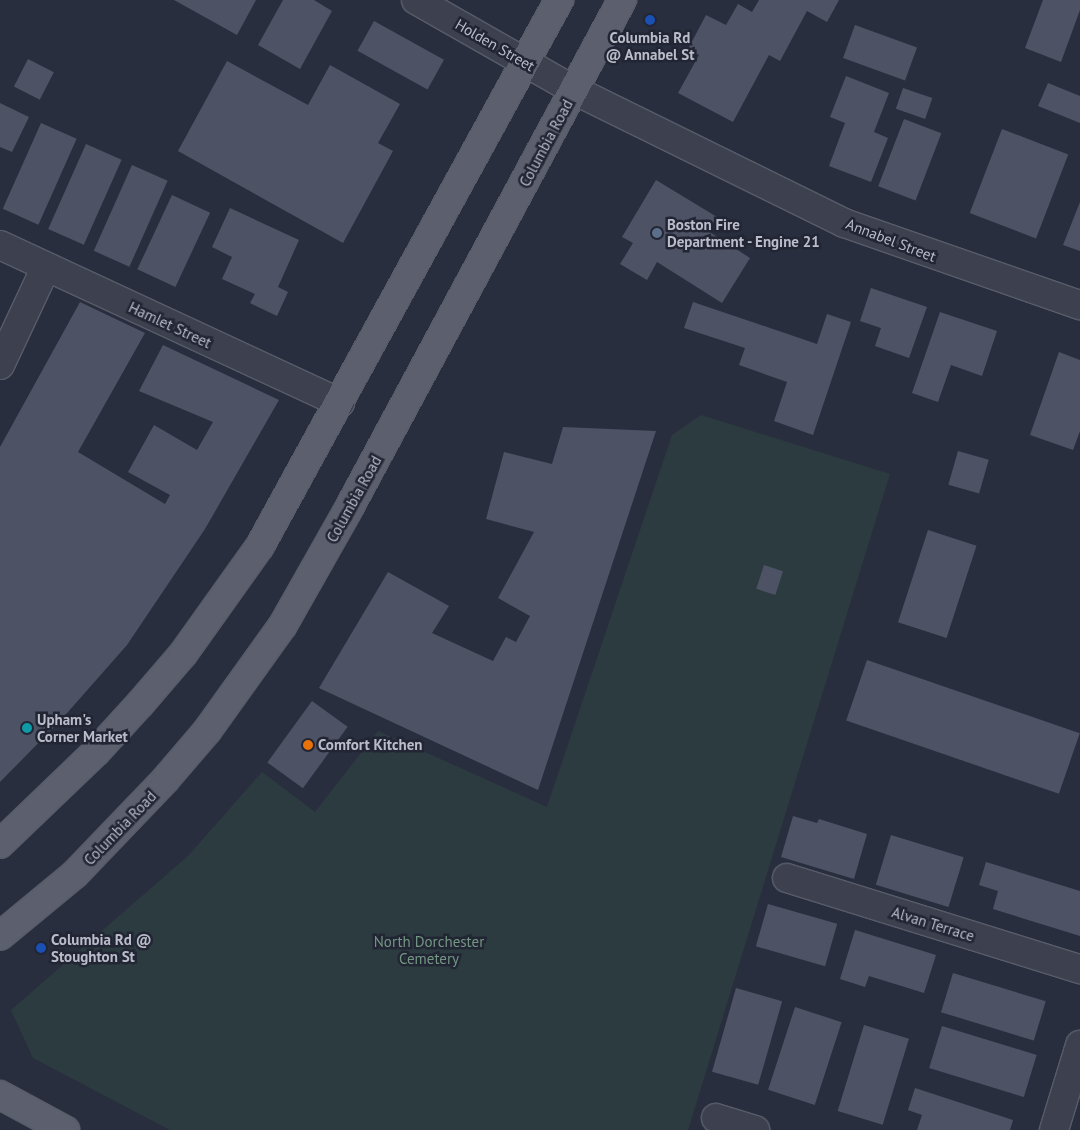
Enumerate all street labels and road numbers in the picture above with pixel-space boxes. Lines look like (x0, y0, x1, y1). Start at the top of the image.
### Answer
street label: Holden Street (452, 15, 538, 75)
street label: Columbia Road (516, 96, 576, 190)
street label: Annabel Street (843, 215, 939, 265)
street label: Hamlet Street (126, 298, 214, 352)
street label: Columbia Road (323, 453, 385, 545)
street label: Columbia Road (80, 787, 160, 869)
street label: Alvan Terrace (889, 903, 977, 945)

